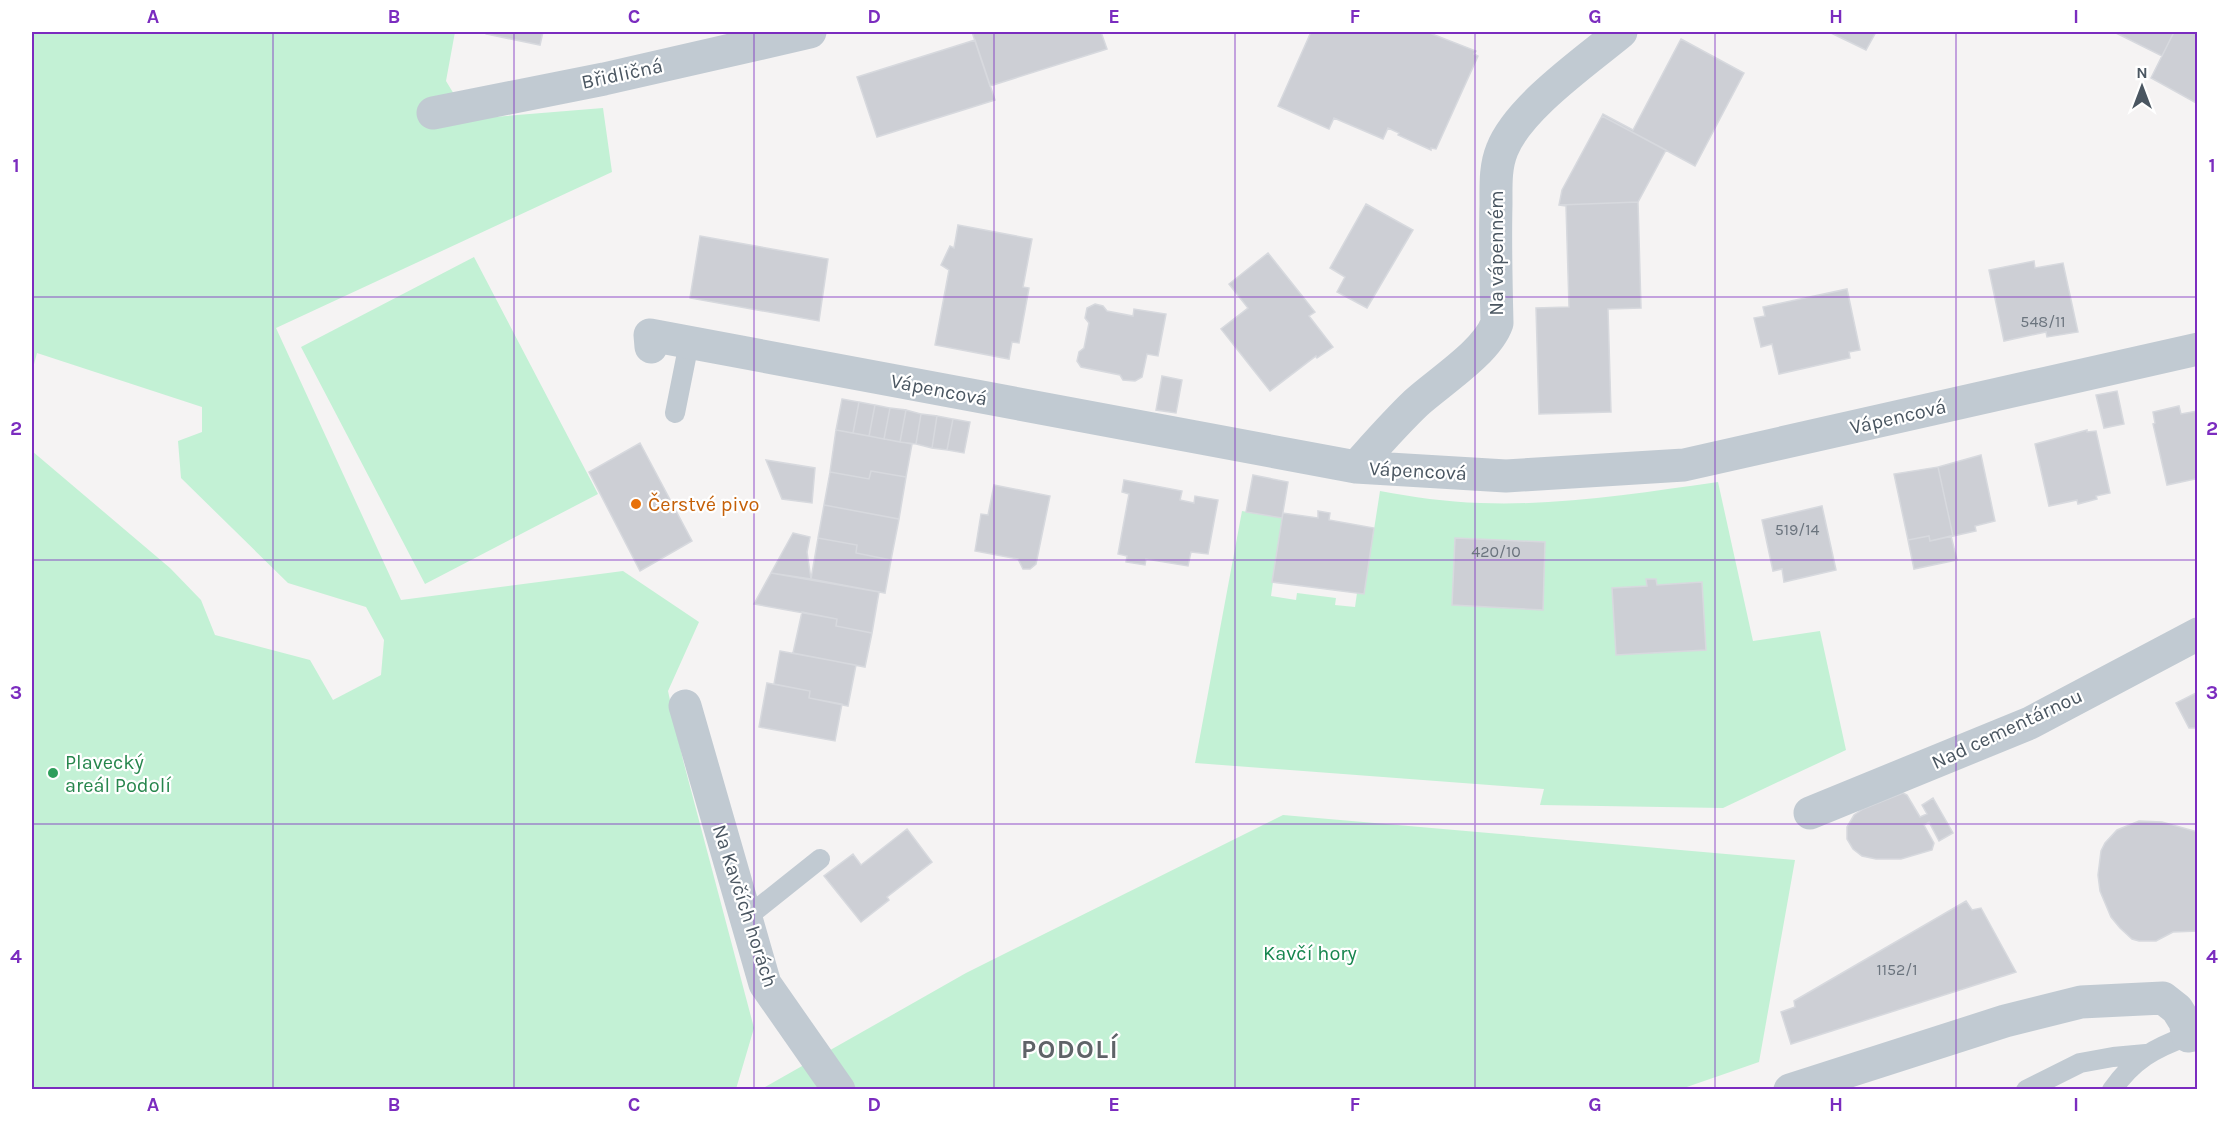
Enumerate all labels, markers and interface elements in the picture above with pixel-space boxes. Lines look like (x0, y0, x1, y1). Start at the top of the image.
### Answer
text: A (147, 5, 160, 28)
text: B (388, 5, 400, 28)
text: C (628, 5, 640, 28)
text: D (867, 5, 881, 28)
text: E (1108, 5, 1120, 28)
text: F (1350, 5, 1361, 28)
text: G (1588, 5, 1602, 28)
text: H (1829, 5, 1843, 28)
text: I (2073, 5, 2079, 28)
street label: Břidličná (579, 54, 665, 94)
north arrow (2112, 57, 2172, 117)
text: N (2136, 63, 2148, 82)
text: 1 (12, 154, 20, 177)
text: 1 (2208, 154, 2216, 177)
street label: Na vápenném (1485, 190, 1508, 316)
house number: 548/11 (2020, 312, 2066, 331)
street label: Vápencová (889, 369, 989, 411)
street label: Vápencová (1848, 395, 1948, 439)
text: 2 (10, 417, 22, 440)
text: 2 (2206, 417, 2218, 440)
street label: Vápencová (1368, 457, 1468, 485)
place label: Čerstvé pivo (648, 492, 760, 516)
marker: Čerstvé pivo (629, 497, 643, 511)
house number: 519/14 (1775, 520, 1819, 539)
house number: 420/10 (1471, 542, 1521, 561)
text: 3 (10, 681, 22, 704)
text: 3 (2206, 681, 2218, 704)
street label: Nad cementárnou (1928, 684, 2086, 774)
place label: Plavecký areál Podolí (65, 751, 171, 797)
marker: Plavecký areál Podolí (46, 766, 60, 780)
street label: Na Kavčích horách (708, 822, 782, 990)
park label: Kavčí hory (1263, 942, 1357, 965)
text: 4 (10, 945, 22, 968)
text: 4 (2206, 945, 2218, 968)
house number: 1152/1 (1876, 960, 1918, 979)
district label: PODOLÍ (1021, 1033, 1119, 1065)
text: A (147, 1093, 160, 1116)
text: B (388, 1093, 400, 1116)
text: C (628, 1093, 640, 1116)
text: D (867, 1093, 881, 1116)
text: E (1108, 1093, 1120, 1116)
text: F (1350, 1093, 1361, 1116)
text: G (1588, 1093, 1602, 1116)
text: H (1829, 1093, 1843, 1116)
text: I (2073, 1093, 2079, 1116)

